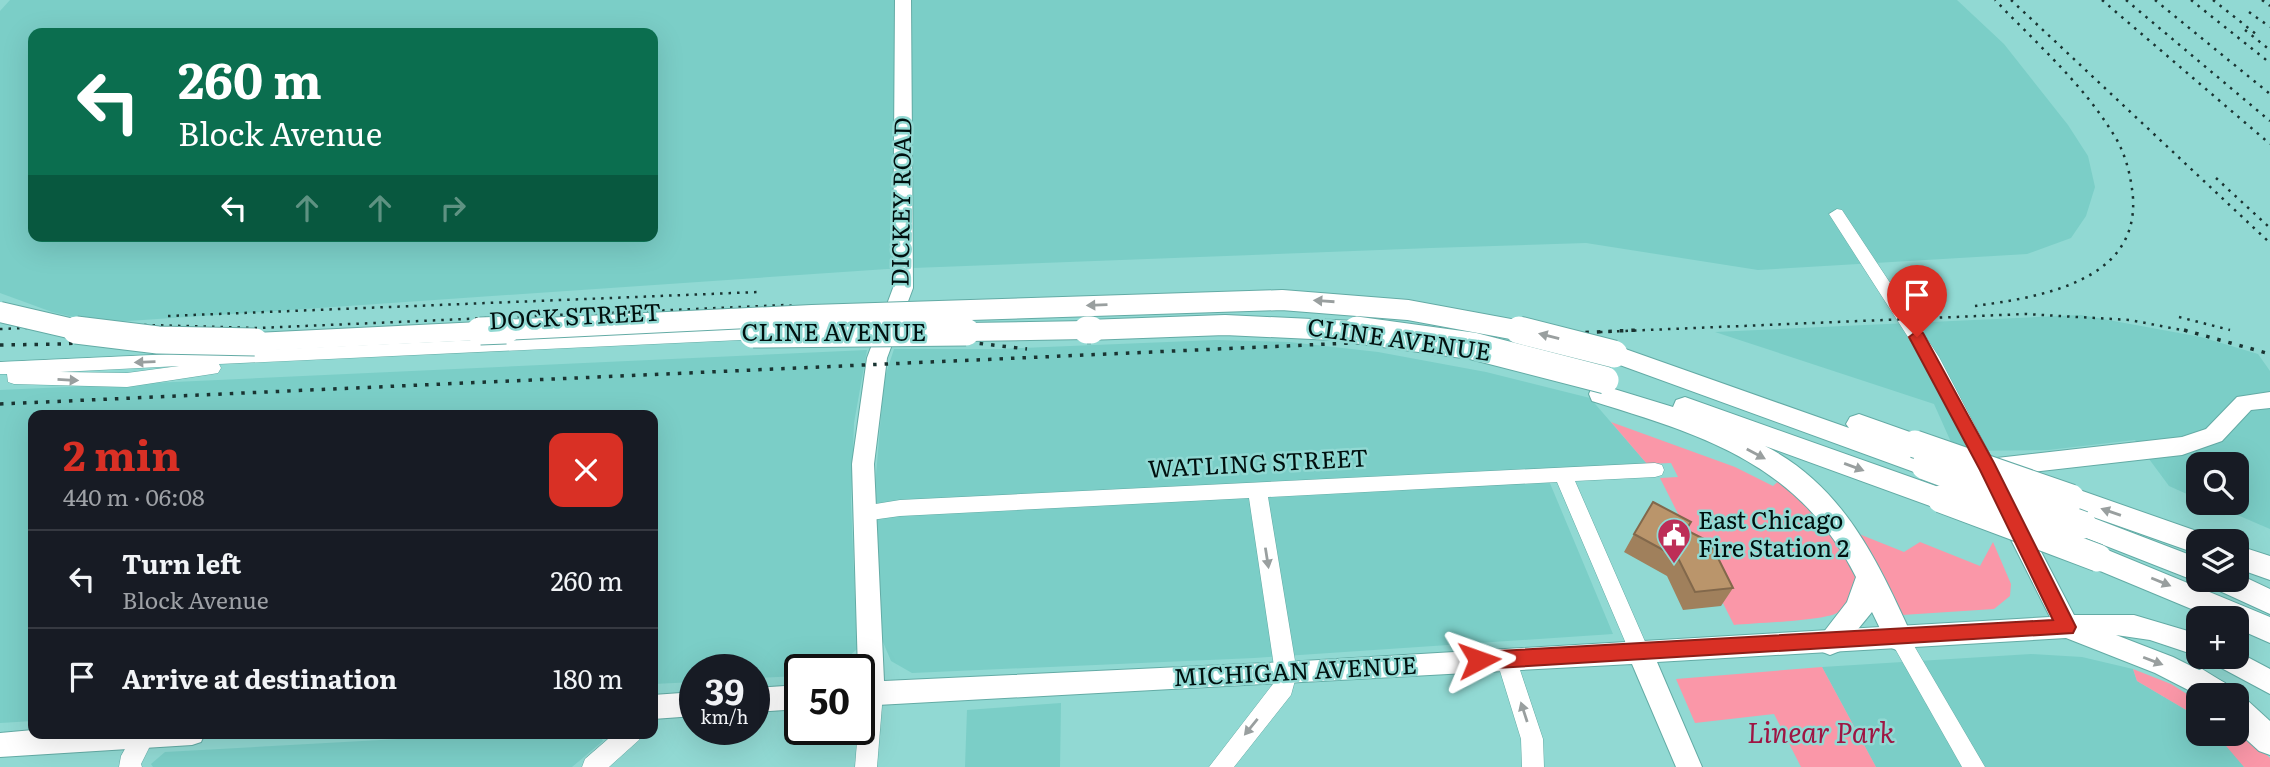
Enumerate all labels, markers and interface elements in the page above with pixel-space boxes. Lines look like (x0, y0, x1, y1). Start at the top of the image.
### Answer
text: 260 m (178, 41, 322, 114)
icon: left (63, 56, 154, 147)
text: Block Avenue (178, 108, 382, 156)
street label: DICKEY ROAD (881, 117, 918, 287)
icon: left (215, 189, 253, 227)
icon: ahead (288, 189, 326, 227)
icon: ahead (361, 189, 399, 227)
icon: right (434, 189, 472, 227)
pin (1887, 265, 1947, 337)
icon: arrive (1898, 276, 1936, 314)
street label: DOCK STREET (488, 293, 662, 337)
one-way arrow (1313, 295, 1335, 306)
one-way arrow (1086, 300, 1108, 311)
street label: CLINE AVENUE (1305, 307, 1493, 368)
street label: CLINE AVENUE (742, 313, 926, 348)
one-way arrow (1538, 330, 1560, 341)
one-way arrow (134, 357, 156, 368)
one-way arrow (57, 374, 79, 385)
text: 2 min (63, 422, 180, 484)
button: close (549, 433, 623, 507)
street label: WATLING STREET (1147, 438, 1369, 485)
one-way arrow (1746, 448, 1766, 460)
map controls (2186, 452, 2249, 746)
button: search (2186, 452, 2249, 515)
one-way arrow (1844, 462, 1865, 473)
text: 440 m · 06:08 (63, 479, 205, 513)
place label: East Chicago Fire Station 2 (1698, 501, 1849, 564)
one-way arrow (2101, 506, 2122, 517)
public building icon: East Chicago Fire Station 2 (1655, 516, 1693, 565)
button: layers (2186, 529, 2249, 592)
text: Turn left (122, 543, 241, 582)
one-way arrow (1262, 547, 1273, 569)
icon: left (63, 560, 101, 598)
text: 260 m (550, 560, 623, 599)
one-way arrow (2151, 577, 2172, 588)
text: Block Avenue (122, 582, 269, 616)
button: + (2186, 606, 2249, 669)
position arrow (1442, 623, 1516, 697)
street label: MICHIGAN AVENUE (1172, 646, 1418, 693)
speed limit sign: 50 (784, 654, 875, 745)
one-way arrow (2143, 656, 2164, 667)
icon: arrive (63, 658, 101, 696)
text: Arrive at destination (122, 658, 397, 697)
text: 180 m (553, 658, 623, 697)
text: 39 (705, 664, 744, 716)
button: − (2186, 683, 2249, 746)
one-way arrow (1518, 701, 1528, 722)
text: km/h (701, 703, 748, 730)
park label: Linear Park (1747, 710, 1896, 752)
one-way arrow (1244, 718, 1259, 736)

